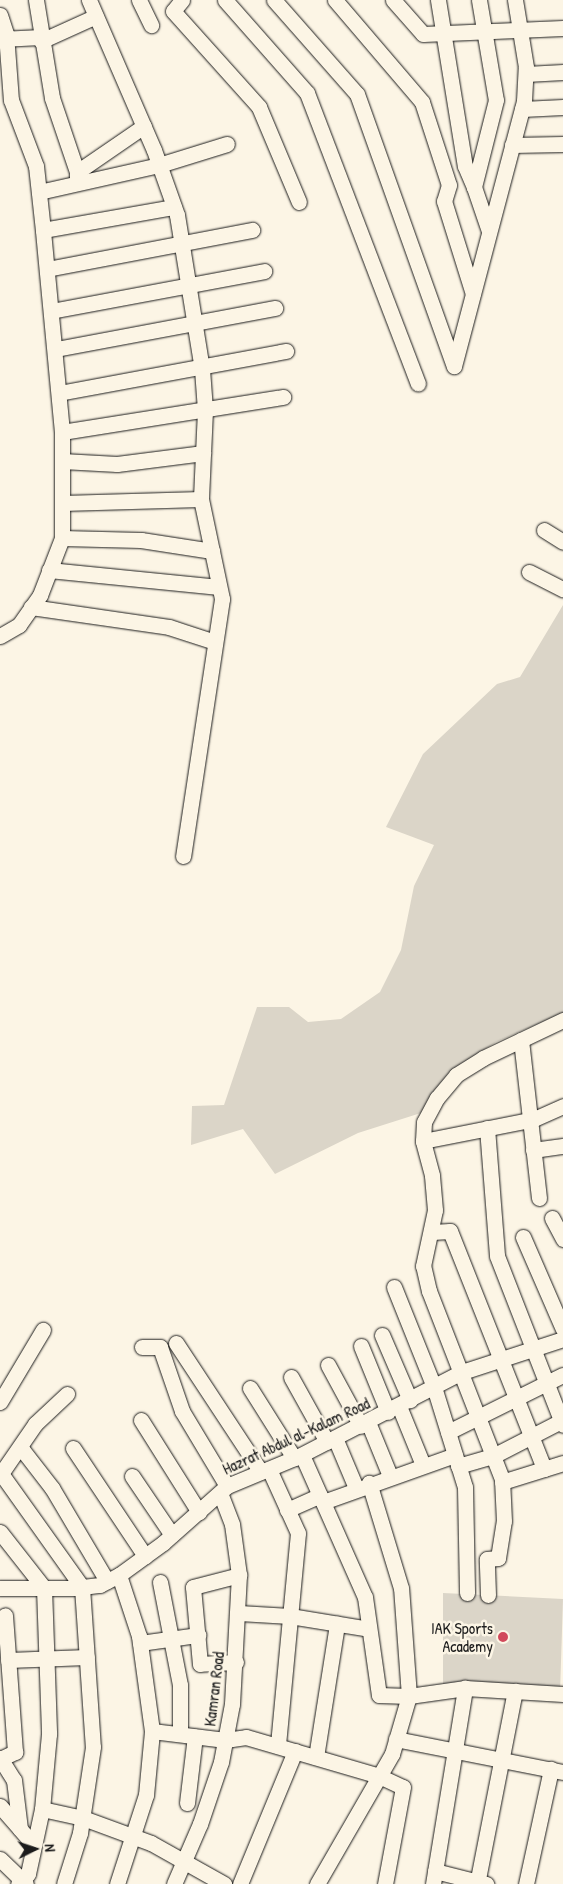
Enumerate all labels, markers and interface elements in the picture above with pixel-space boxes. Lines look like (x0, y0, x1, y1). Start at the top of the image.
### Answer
street label: Hazrat Abdul al-Kalam Road (219, 1393, 373, 1479)
place label: IAK Sports Academy (431, 1618, 493, 1656)
marker: IAK Sports Academy (497, 1631, 509, 1643)
street label: Kamran Road (200, 1651, 228, 1727)
north arrow (10, 1824, 60, 1874)
text: N (41, 1844, 60, 1852)

